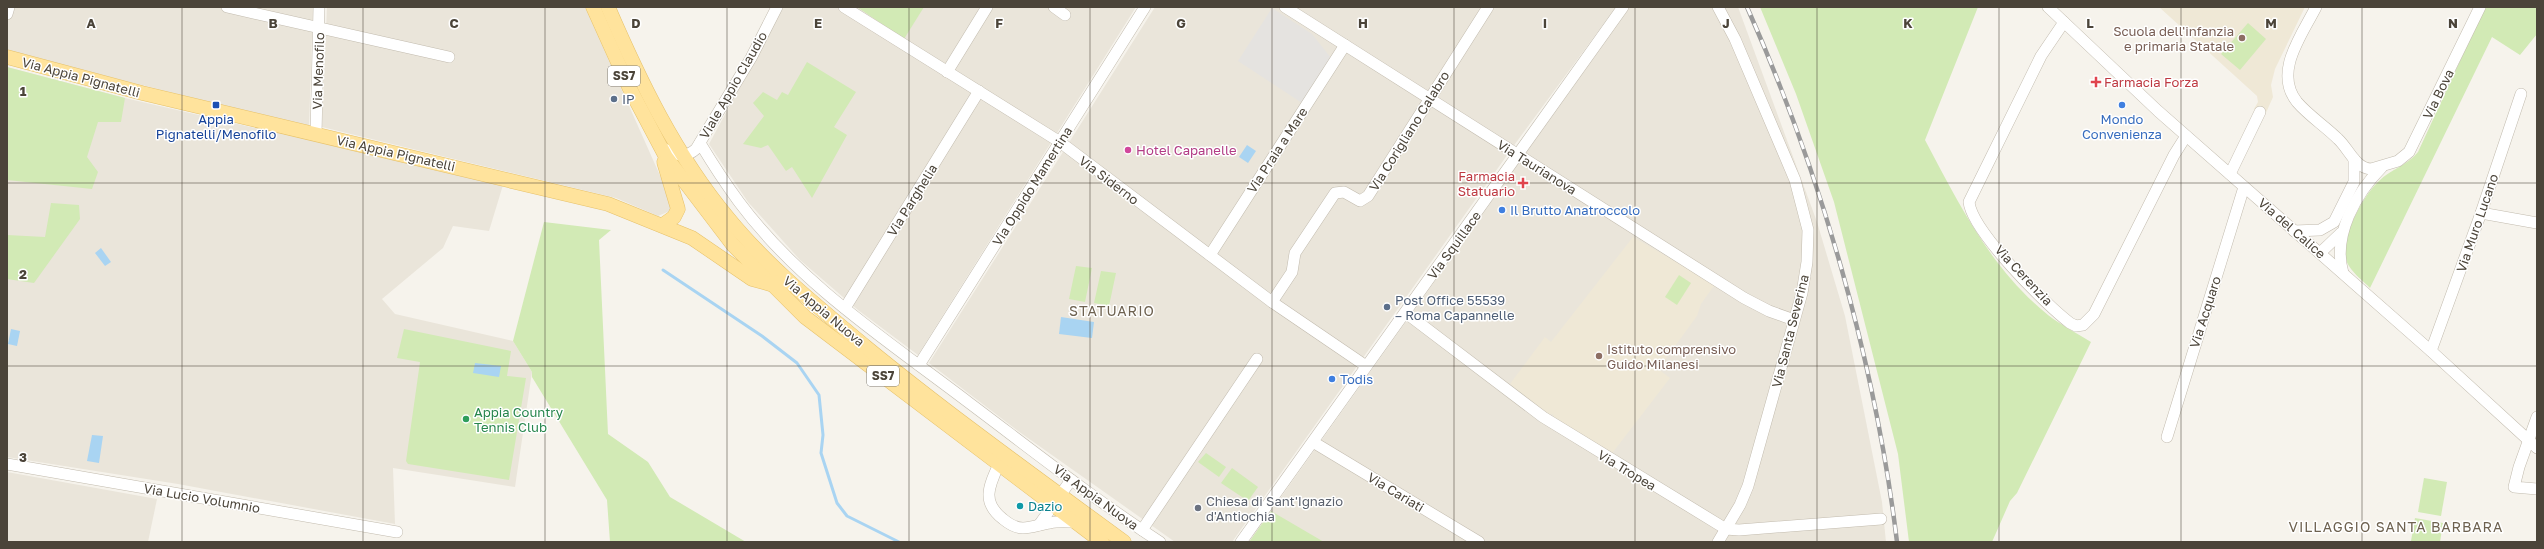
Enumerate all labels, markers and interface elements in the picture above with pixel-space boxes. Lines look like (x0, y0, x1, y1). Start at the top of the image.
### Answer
text: A (86, 15, 96, 31)
text: B (268, 15, 278, 31)
text: C (449, 15, 459, 31)
text: D (631, 15, 641, 31)
text: E (814, 15, 822, 31)
text: F (995, 15, 1003, 31)
text: G (1176, 15, 1186, 31)
text: H (1358, 15, 1368, 31)
text: I (1543, 15, 1547, 31)
text: J (1722, 15, 1730, 31)
text: K (1903, 15, 1913, 31)
text: L (2086, 15, 2094, 31)
text: M (2265, 15, 2277, 31)
text: N (2448, 15, 2458, 31)
place label: Scuola dell'infanzia e primaria Statale (2113, 23, 2234, 54)
street label: Viale Appio Claudio (696, 28, 770, 141)
street label: Via Menofilo (309, 32, 327, 110)
marker: Scuola dell'infanzia e primaria Statale (2237, 33, 2247, 43)
street label: Via Appia Pignatelli (20, 54, 142, 100)
road number: SS7 (608, 66, 640, 86)
street label: Via Bova (2419, 67, 2457, 121)
street label: Via Corigliano Calabro (1366, 68, 1453, 194)
place label: Farmacia Forza (2104, 74, 2198, 90)
marker: Farmacia Forza (2091, 77, 2101, 87)
text: 1 (20, 83, 27, 99)
place label: IP (622, 91, 635, 107)
marker: IP (609, 94, 619, 104)
marker: Appia Pignatelli/Menofilo (211, 100, 221, 110)
marker: Mondo Convenienza (2117, 100, 2127, 110)
street label: Via Praia a Mare (1243, 104, 1311, 196)
place label: Appia Pignatelli/Menofilo (156, 111, 276, 142)
place label: Mondo Convenienza (2082, 111, 2162, 142)
street label: Via Oppido Mamertina (989, 123, 1075, 249)
street label: Via Appia Pignatelli (335, 132, 457, 174)
street label: Via Taurianova (1494, 136, 1580, 198)
place label: Hotel Capanelle (1136, 142, 1237, 158)
marker: Hotel Capanelle (1123, 145, 1133, 155)
street label: Via Siderno (1076, 152, 1142, 208)
street label: Via Parghelia (883, 161, 941, 239)
place label: Farmacia Statuario (1458, 168, 1515, 199)
street label: Via Muro Lucano (2453, 171, 2501, 274)
marker: Farmacia Statuario (1518, 178, 1528, 188)
street label: Via del Calice (2255, 194, 2329, 262)
place label: Il Brutto Anatroccolo (1510, 202, 1640, 218)
marker: Il Brutto Anatroccolo (1497, 205, 1507, 215)
street label: Via Squillace (1424, 208, 1484, 282)
street label: Via Cerenzia (1992, 241, 2056, 309)
text: 2 (19, 266, 27, 282)
street label: Via Appia Nuova (780, 272, 868, 350)
street label: Via Santa Severina (1768, 273, 1812, 389)
street label: Via Acquaro (2186, 274, 2224, 350)
place label: Post Office 55539 – Roma Capannelle (1395, 292, 1515, 323)
district label: STATUARIO (1069, 302, 1155, 319)
marker: Post Office 55539 – Roma Capannelle (1382, 302, 1392, 312)
place label: Istituto comprensivo Guido Milanesi (1607, 341, 1736, 372)
marker: Istituto comprensivo Guido Milanesi (1594, 351, 1604, 361)
road number: SS7 (867, 366, 899, 386)
place label: Todis (1340, 371, 1373, 387)
marker: Todis (1327, 374, 1337, 384)
place label: Appia Country Tennis Club (474, 404, 564, 435)
marker: Appia Country Tennis Club (461, 414, 471, 424)
street label: Via Tropea (1595, 446, 1659, 494)
text: 3 (19, 449, 27, 465)
street label: Via Appia Nuova (1050, 461, 1142, 533)
street label: Via Cariati (1365, 469, 1427, 515)
street label: Via Lucio Volumnio (143, 480, 262, 516)
place label: Chiesa di Sant'Ignazio d'Antiochia (1206, 493, 1343, 524)
place label: Dazio (1028, 498, 1063, 514)
marker: Dazio (1015, 501, 1025, 511)
marker: Chiesa di Sant'Ignazio d'Antiochia (1193, 503, 1203, 513)
district label: VILLAGGIO SANTA BARBARA (2289, 518, 2503, 535)

